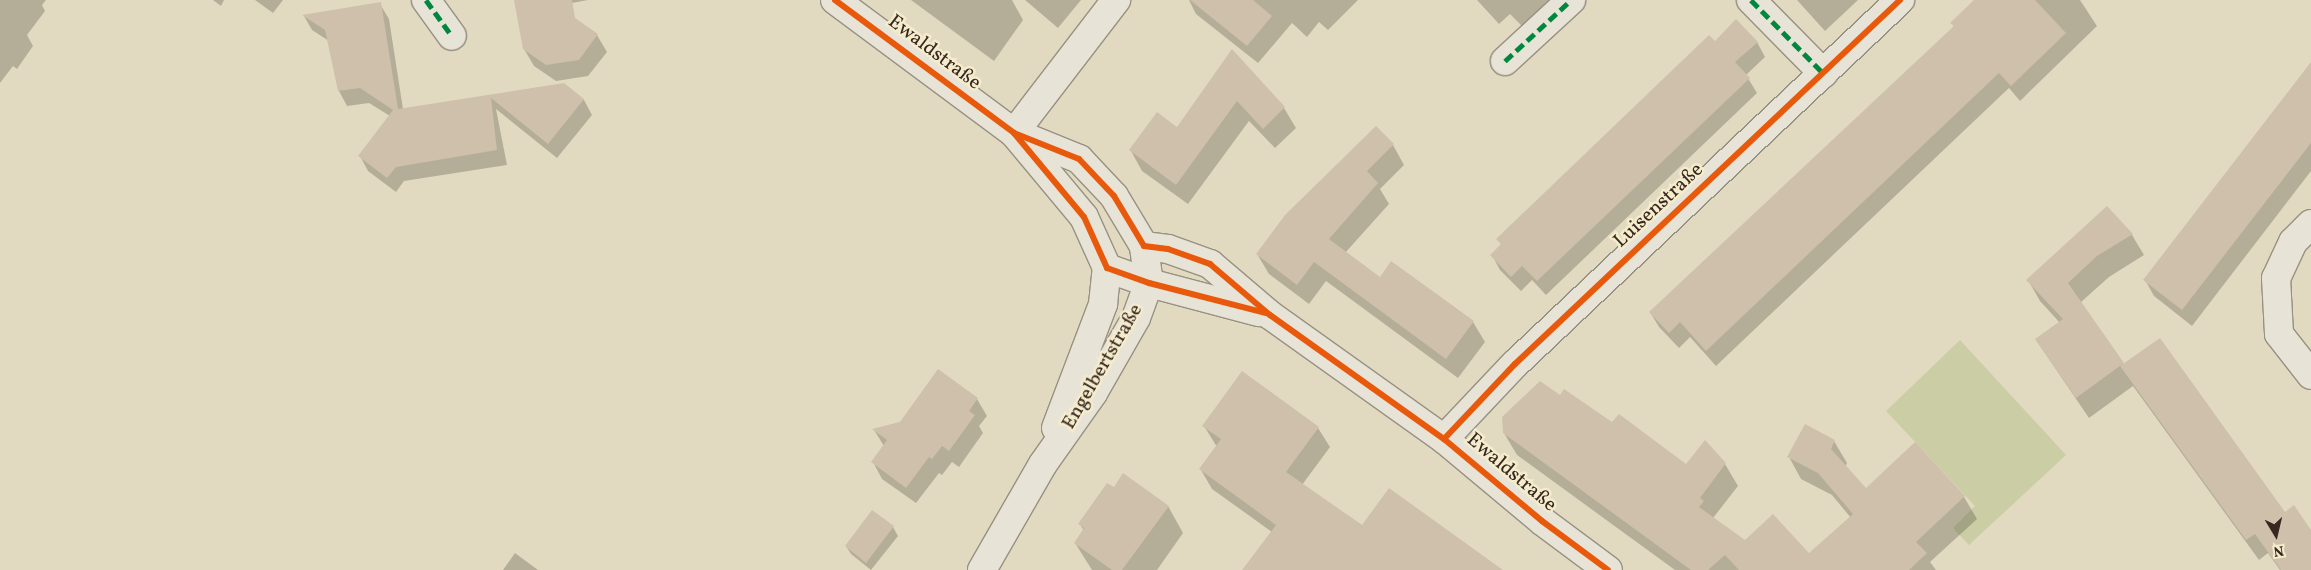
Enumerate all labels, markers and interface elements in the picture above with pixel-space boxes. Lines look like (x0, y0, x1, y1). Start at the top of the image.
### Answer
street label: Ewaldstraße (883, 10, 985, 96)
street label: Luisenstraße (1609, 158, 1709, 254)
street label: Engelbertstraße (1057, 300, 1149, 434)
street label: Ewaldstraße (1461, 428, 1561, 518)
north arrow (2251, 510, 2301, 560)
text: N (2272, 540, 2285, 560)

